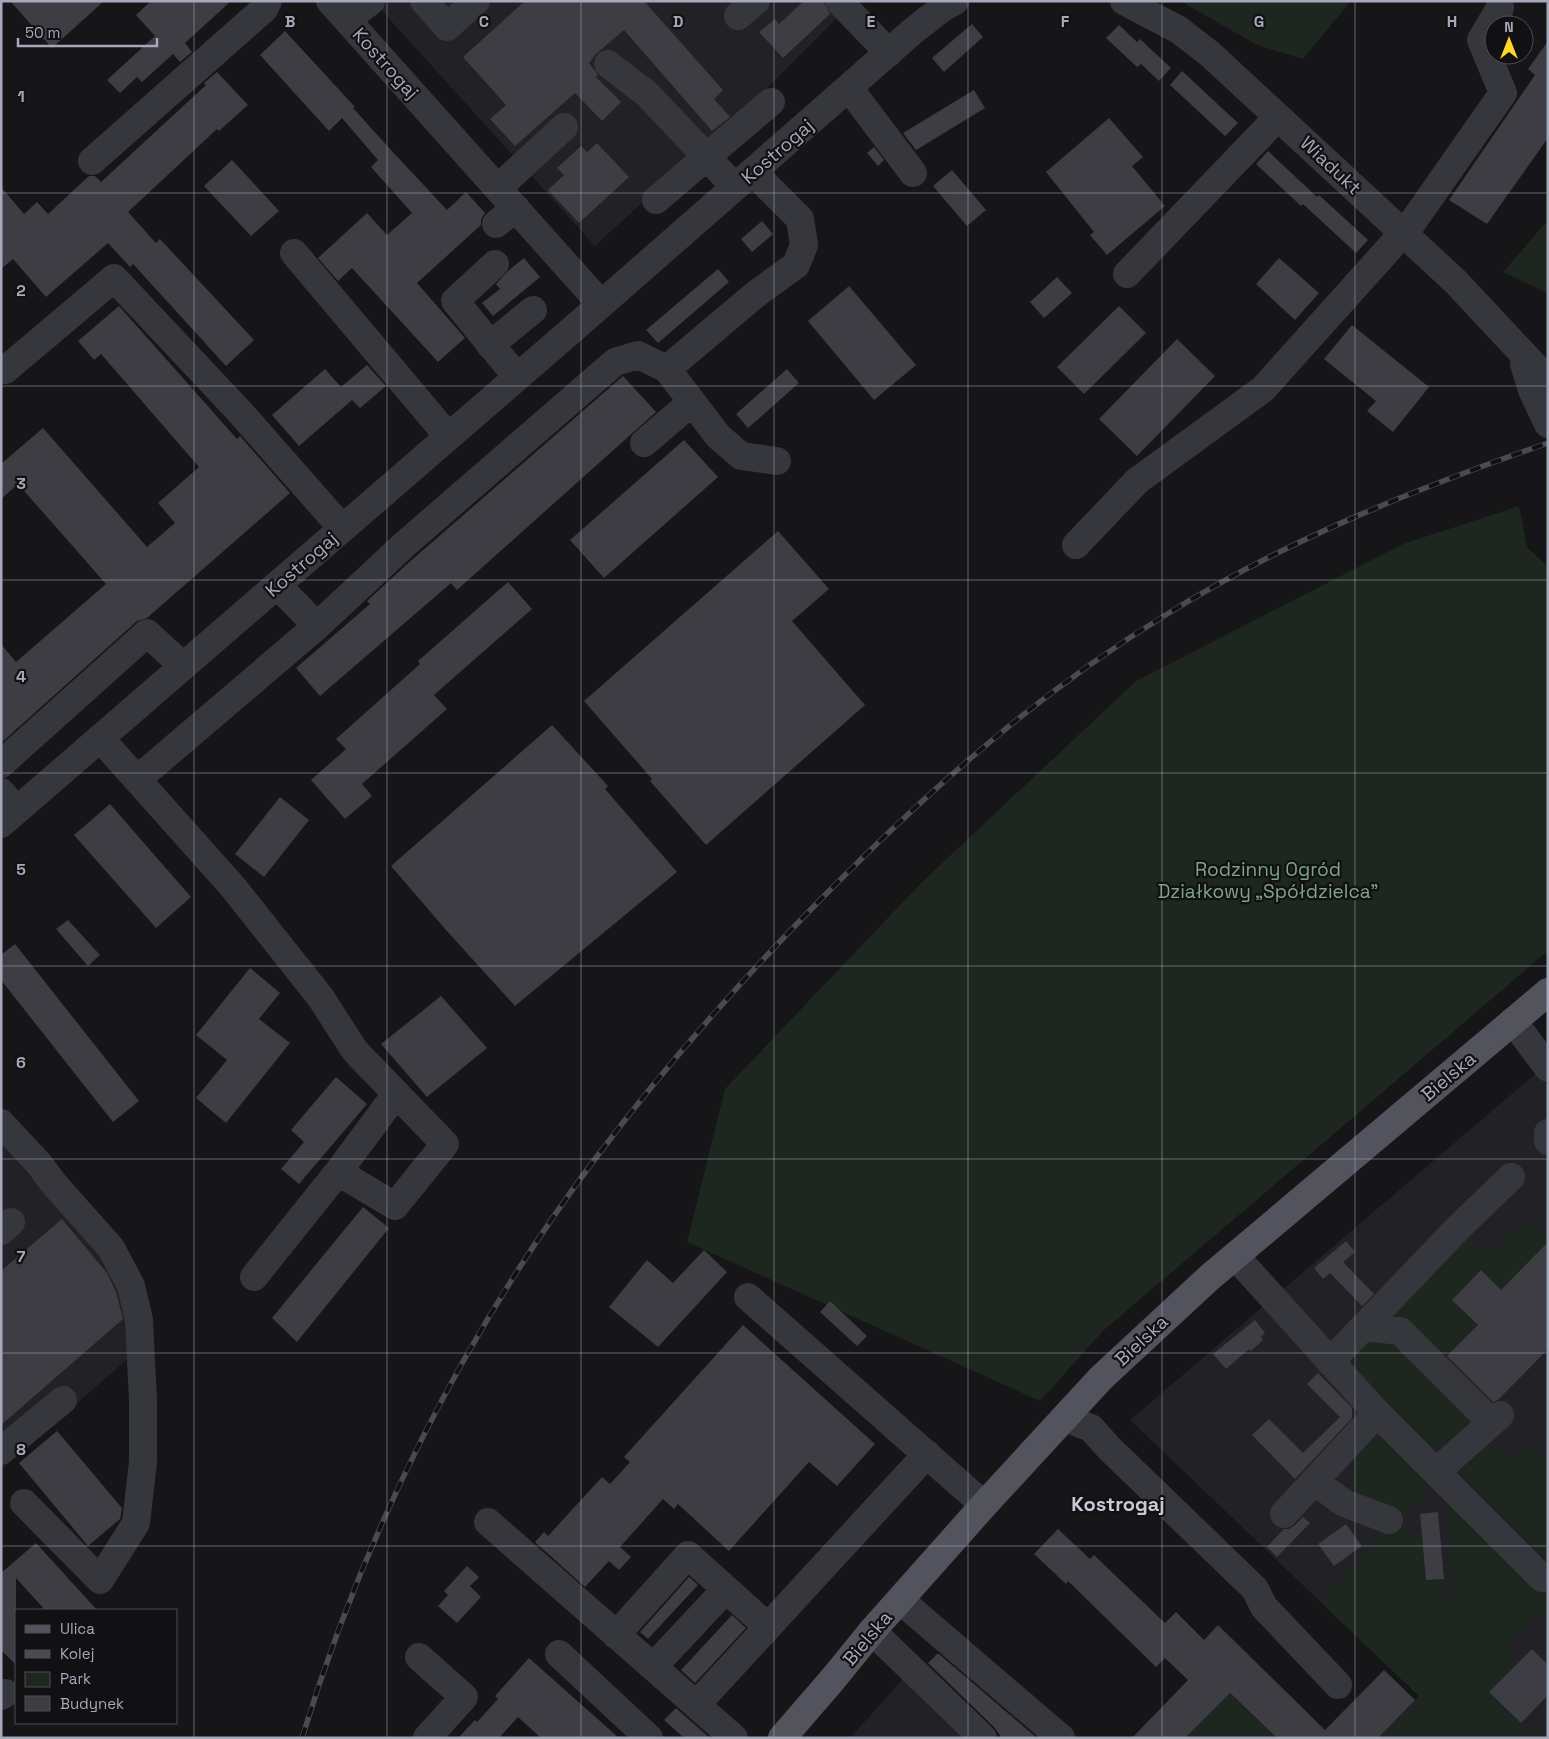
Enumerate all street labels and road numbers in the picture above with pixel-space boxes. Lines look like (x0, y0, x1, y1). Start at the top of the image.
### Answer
street label: Kostrogaj (347, 22, 424, 104)
street label: Kostrogaj (736, 113, 819, 190)
street label: Wiadukt (1295, 131, 1367, 200)
street label: Kostrogaj (260, 526, 343, 603)
street label: Bielska (1416, 1046, 1481, 1107)
street label: Bielska (1109, 1309, 1173, 1371)
street label: Bielska (837, 1606, 898, 1671)

